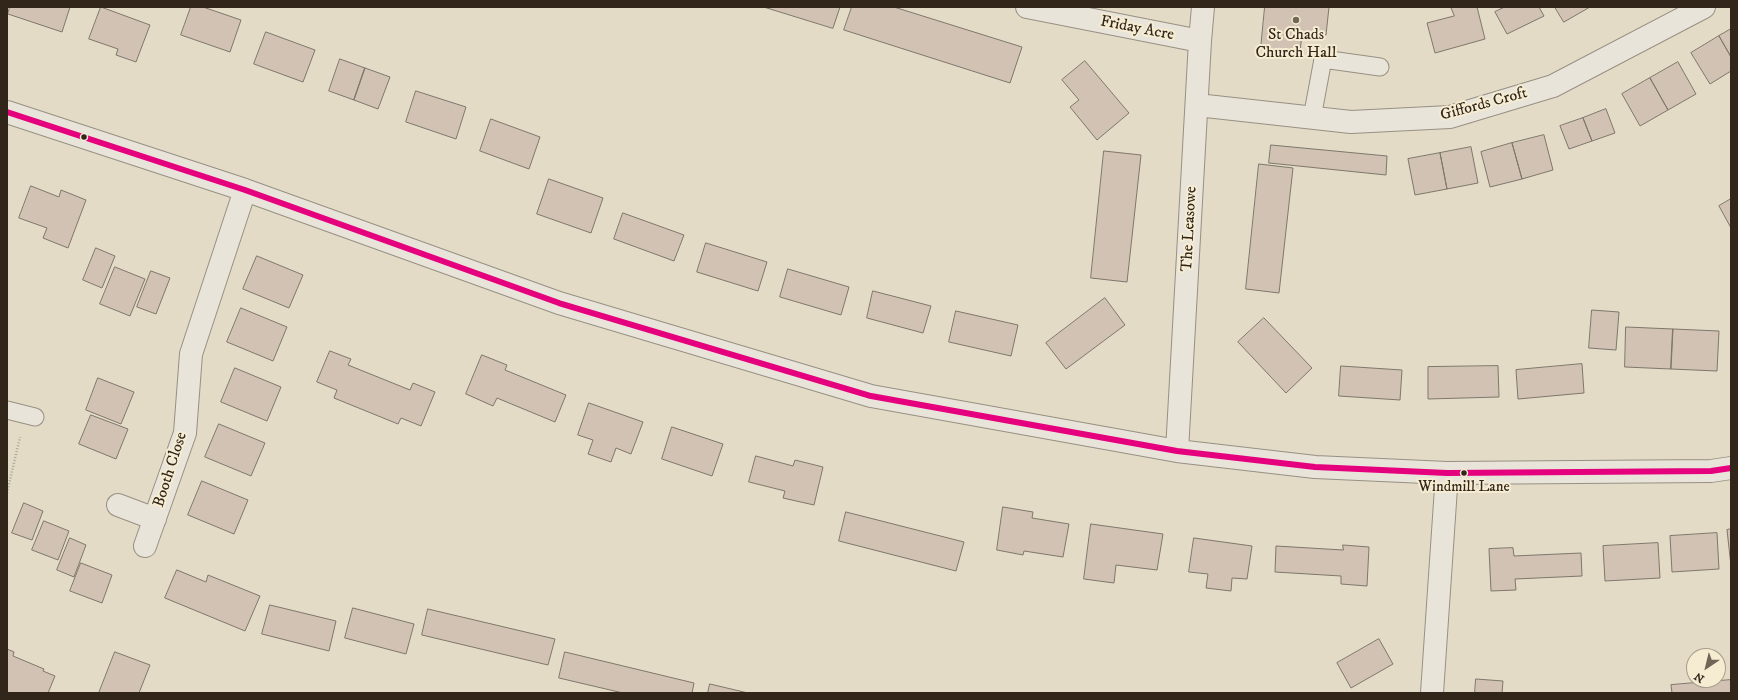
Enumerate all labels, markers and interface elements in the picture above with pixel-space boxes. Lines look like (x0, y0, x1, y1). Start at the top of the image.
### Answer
street label: Friday Acre (1099, 12, 1175, 46)
marker: St Chads Church Hall (1291, 15, 1301, 25)
place label: St Chads Church Hall (1255, 26, 1337, 64)
street label: Giffords Croft (1438, 84, 1530, 126)
unlabelled marker (79, 132, 89, 142)
street label: The Leasowe (1178, 186, 1202, 272)
street label: Booth Close (150, 430, 192, 510)
marker: Windmill Lane (1459, 468, 1469, 478)
place label: Windmill Lane (1418, 479, 1510, 497)
north arrow (1686, 648, 1726, 688)
text: N (1692, 669, 1707, 685)

